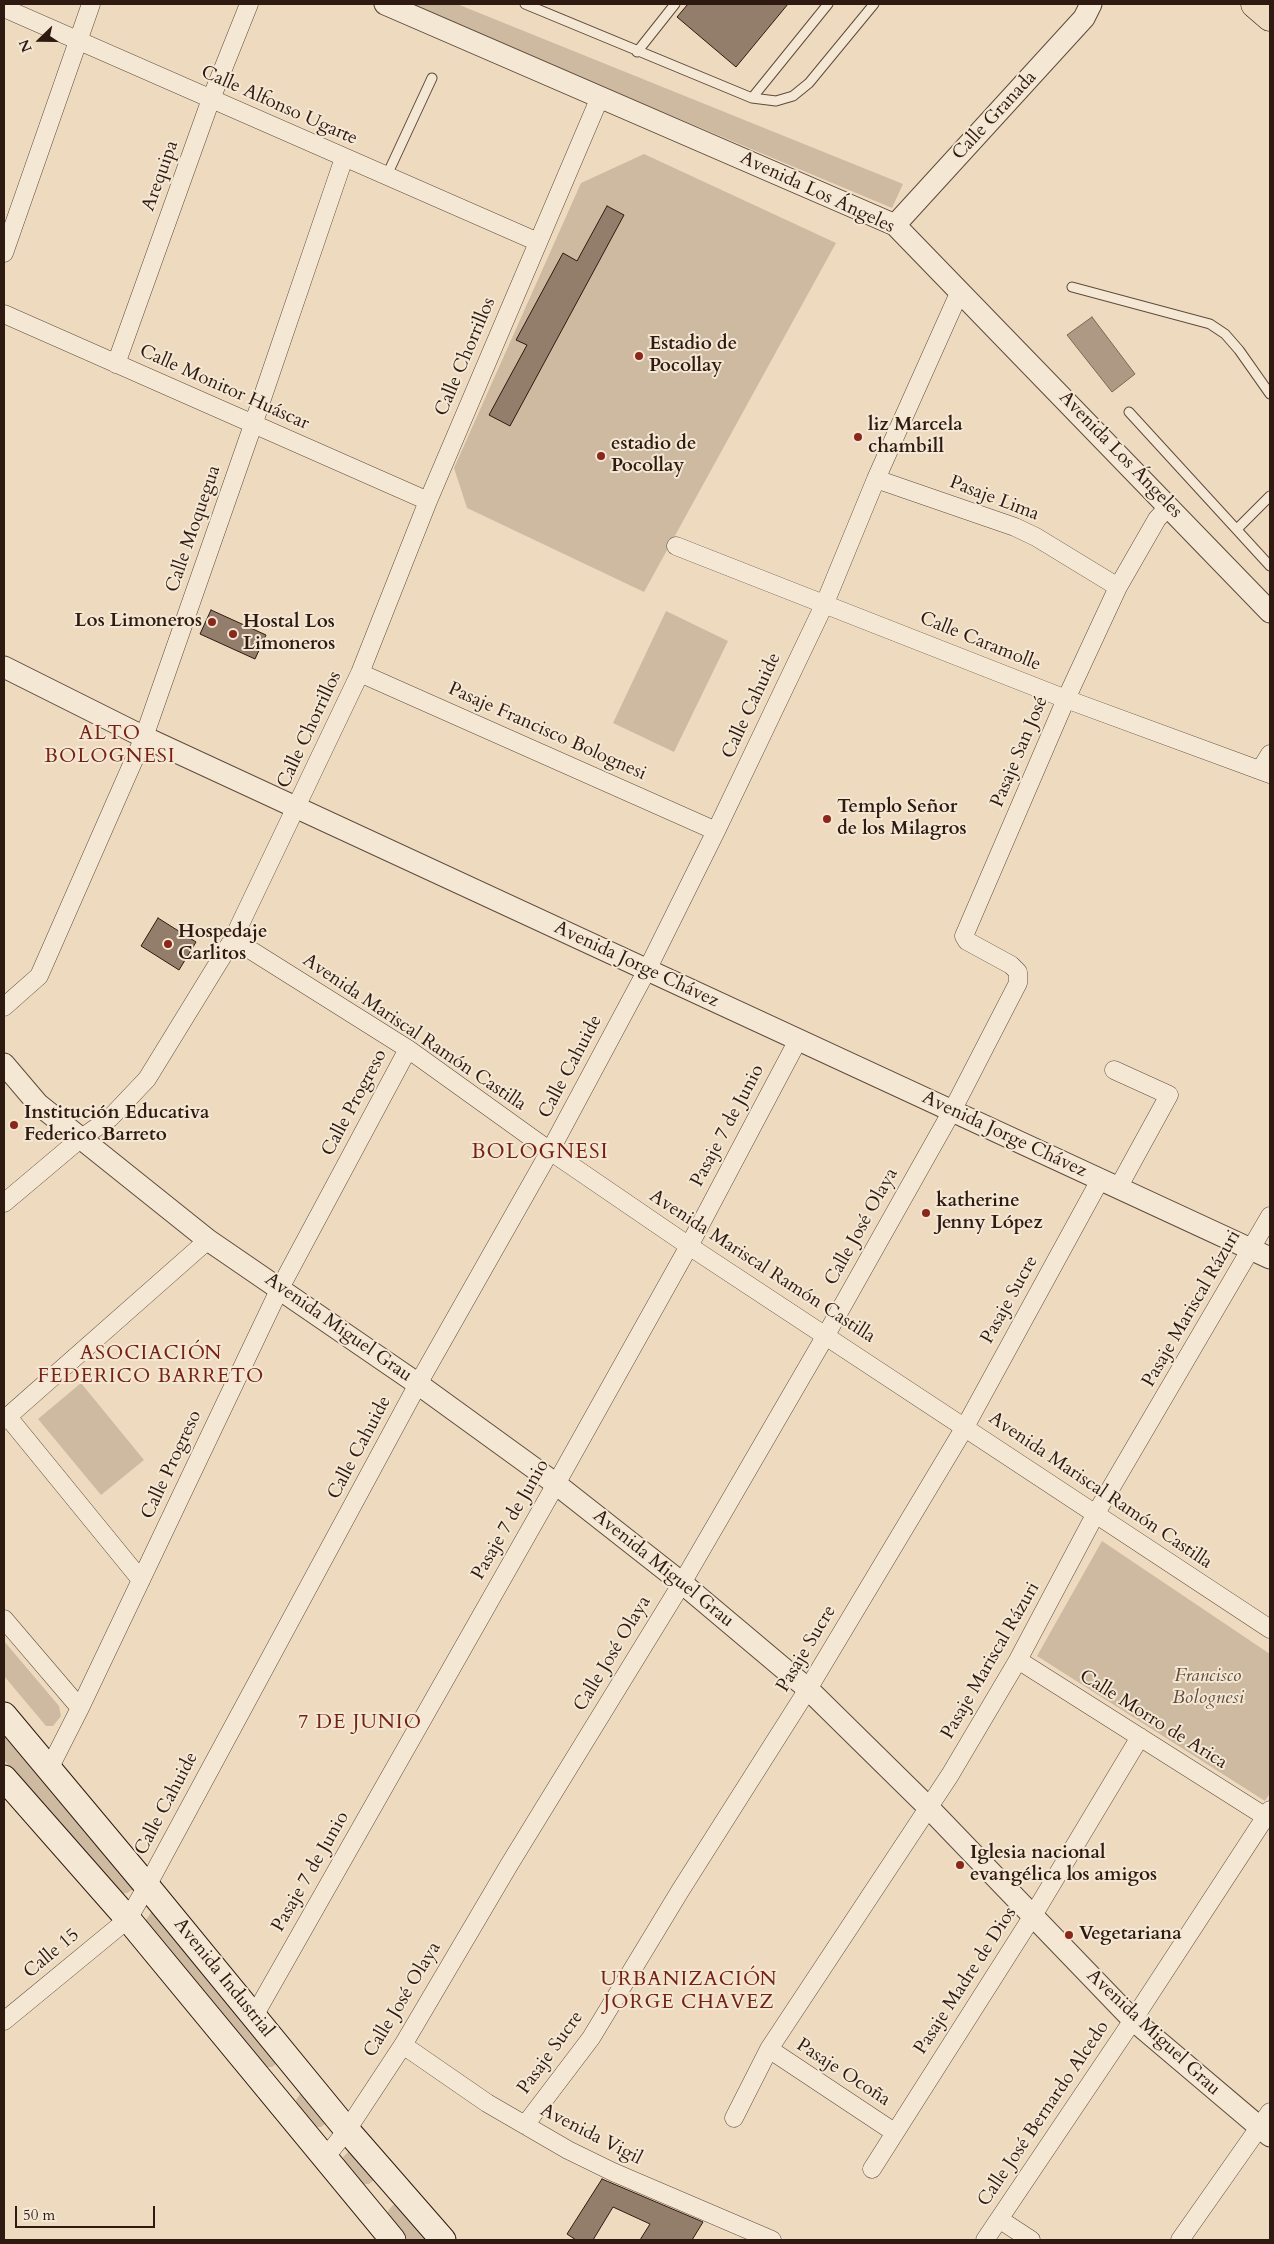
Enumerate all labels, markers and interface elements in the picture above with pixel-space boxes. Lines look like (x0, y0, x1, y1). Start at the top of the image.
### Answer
north arrow (15, 15, 65, 65)
text: N (15, 37, 37, 55)
street label: Calle Alfonso Ugarte (197, 61, 361, 151)
street label: Calle Granada (948, 67, 1042, 165)
street label: Arequipa (138, 138, 184, 214)
street label: Avenida Los Ángeles (736, 147, 898, 239)
street label: Calle Chorrillos (431, 294, 501, 420)
place label: Estadio de Pocollay (649, 334, 737, 378)
street label: Calle Monitor Huáscar (136, 340, 312, 436)
marker: Estadio de Pocollay (633, 350, 645, 362)
street label: Avenida Los Ángeles (1053, 387, 1187, 523)
place label: liz Marcela chambill (868, 415, 963, 459)
marker: liz Marcela chambill (852, 431, 864, 443)
place label: estadio de Pocollay (611, 434, 696, 478)
marker: estadio de Pocollay (595, 450, 607, 462)
street label: Calle Moquegua (162, 462, 226, 596)
street label: Pasaje Lima (946, 471, 1042, 527)
street label: Calle Caramolle (916, 607, 1044, 677)
place label: Los Limoneros (74, 611, 202, 633)
place label: Hostal Los Limoneros (243, 612, 335, 656)
marker: Los Limoneros (206, 616, 218, 628)
marker: Hostal Los Limoneros (227, 628, 239, 640)
street label: Calle Cahuide (718, 650, 786, 762)
street label: Calle Chorrillos (273, 668, 347, 792)
street label: Pasaje Francisco Bolognesi (444, 678, 650, 786)
street label: Pasaje San José (986, 693, 1054, 811)
district label: ALTO BOLOGNESI (43, 722, 177, 769)
place label: Templo Señor de los Milagros (837, 797, 967, 841)
marker: Templo Señor de los Milagros (821, 813, 833, 825)
street label: Avenida Jorge Chávez (550, 917, 722, 1013)
place label: Hospedaje Carlitos (178, 922, 267, 966)
marker: Hospedaje Carlitos (162, 938, 174, 950)
street label: Avenida Mariscal Ramón Castilla (298, 950, 530, 1116)
street label: Calle Cahuide (534, 1011, 608, 1123)
street label: Calle Progreso (317, 1046, 393, 1160)
street label: Pasaje 7 de Junio (686, 1061, 770, 1191)
street label: Avenida Jorge Chávez (918, 1087, 1090, 1183)
place label: Institución Educativa Federico Barreto (24, 1103, 209, 1147)
marker: Institución Educativa Federico Barreto (8, 1119, 20, 1131)
district label: BOLOGNESI (470, 1140, 610, 1166)
street label: Calle José Olaya (820, 1164, 904, 1290)
street label: Avenida Mariscal Ramón Castilla (645, 1185, 879, 1349)
place label: katherine Jenny López (936, 1191, 1043, 1235)
marker: katherine Jenny López (920, 1207, 932, 1219)
street label: Pasaje Mariscal Rázuri (1138, 1227, 1246, 1391)
street label: Pasaje Sucre (976, 1252, 1044, 1348)
street label: Avenida Miguel Grau (260, 1269, 416, 1387)
district label: ASOCIACIÓN FEDERICO BARRETO (36, 1342, 266, 1389)
street label: Calle Cahuide (323, 1392, 397, 1504)
street label: Calle Progreso (137, 1407, 207, 1523)
street label: Avenida Mariscal Ramón Castilla (984, 1408, 1216, 1574)
street label: Pasaje 7 de Junio (467, 1456, 555, 1584)
street label: Avenida Miguel Grau (588, 1505, 738, 1633)
street label: Pasaje Mariscal Rázuri (937, 1579, 1045, 1743)
street label: Calle José Olaya (570, 1592, 656, 1716)
street label: Pasaje Sucre (772, 1601, 842, 1697)
street label: Calle Morro de Arica (1075, 1665, 1231, 1775)
park label: Francisco Bolognesi (1172, 1666, 1244, 1710)
district label: 7 DE JUNIO (297, 1711, 423, 1735)
street label: Calle Cahuide (130, 1748, 204, 1860)
street label: Pasaje 7 de Junio (267, 1808, 355, 1936)
place label: Iglesia nacional evangélica los amigos (970, 1843, 1157, 1887)
marker: Iglesia nacional evangélica los amigos (954, 1859, 966, 1871)
street label: Pasaje Madre de Dios (910, 1903, 1022, 2059)
street label: Avenida Industrial (168, 1914, 278, 2042)
street label: Calle 15 (20, 1924, 84, 1984)
place label: Vegetariana (1079, 1924, 1182, 1946)
marker: Vegetariana (1063, 1929, 1075, 1941)
street label: Calle José Olaya (360, 1938, 446, 2062)
street label: Avenida Miguel Grau (1081, 1965, 1225, 2101)
district label: URBANIZACIÓN JORGE CHAVEZ (599, 1968, 779, 2015)
street label: Pasaje Sucre (513, 2007, 589, 2099)
street label: Calle José Bernardo Alcedo (973, 2017, 1115, 2211)
street label: Pasaje Ocoña (792, 2034, 894, 2112)
street label: Avenida Vigil (536, 2100, 646, 2170)
scale bar (18, 2196, 158, 2228)
text: 50 m (23, 2205, 55, 2225)

